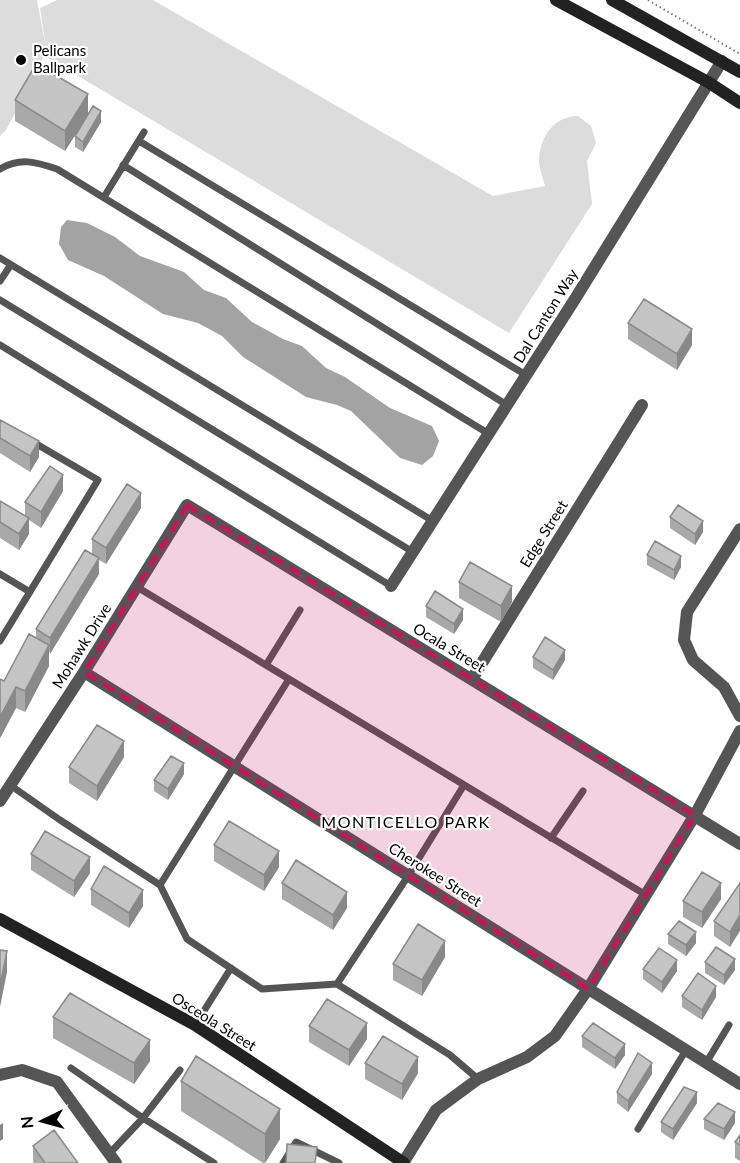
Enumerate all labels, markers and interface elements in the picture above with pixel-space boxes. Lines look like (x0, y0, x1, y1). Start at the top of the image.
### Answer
place label: Pelicans Ballpark (33, 41, 86, 76)
marker: Pelicans Ballpark (14, 53, 28, 67)
street label: Dal Canton Way (509, 265, 581, 366)
street label: Edge Street (515, 496, 571, 570)
street label: Mohawk Drive (48, 600, 115, 691)
street label: Ocala Street (410, 619, 489, 676)
district label: MONTICELLO PARK (321, 812, 491, 831)
street label: Cherokee Street (386, 838, 486, 910)
street label: Osceola Street (169, 988, 261, 1055)
north arrow (12, 1091, 72, 1151)
text: N (17, 1115, 37, 1129)

